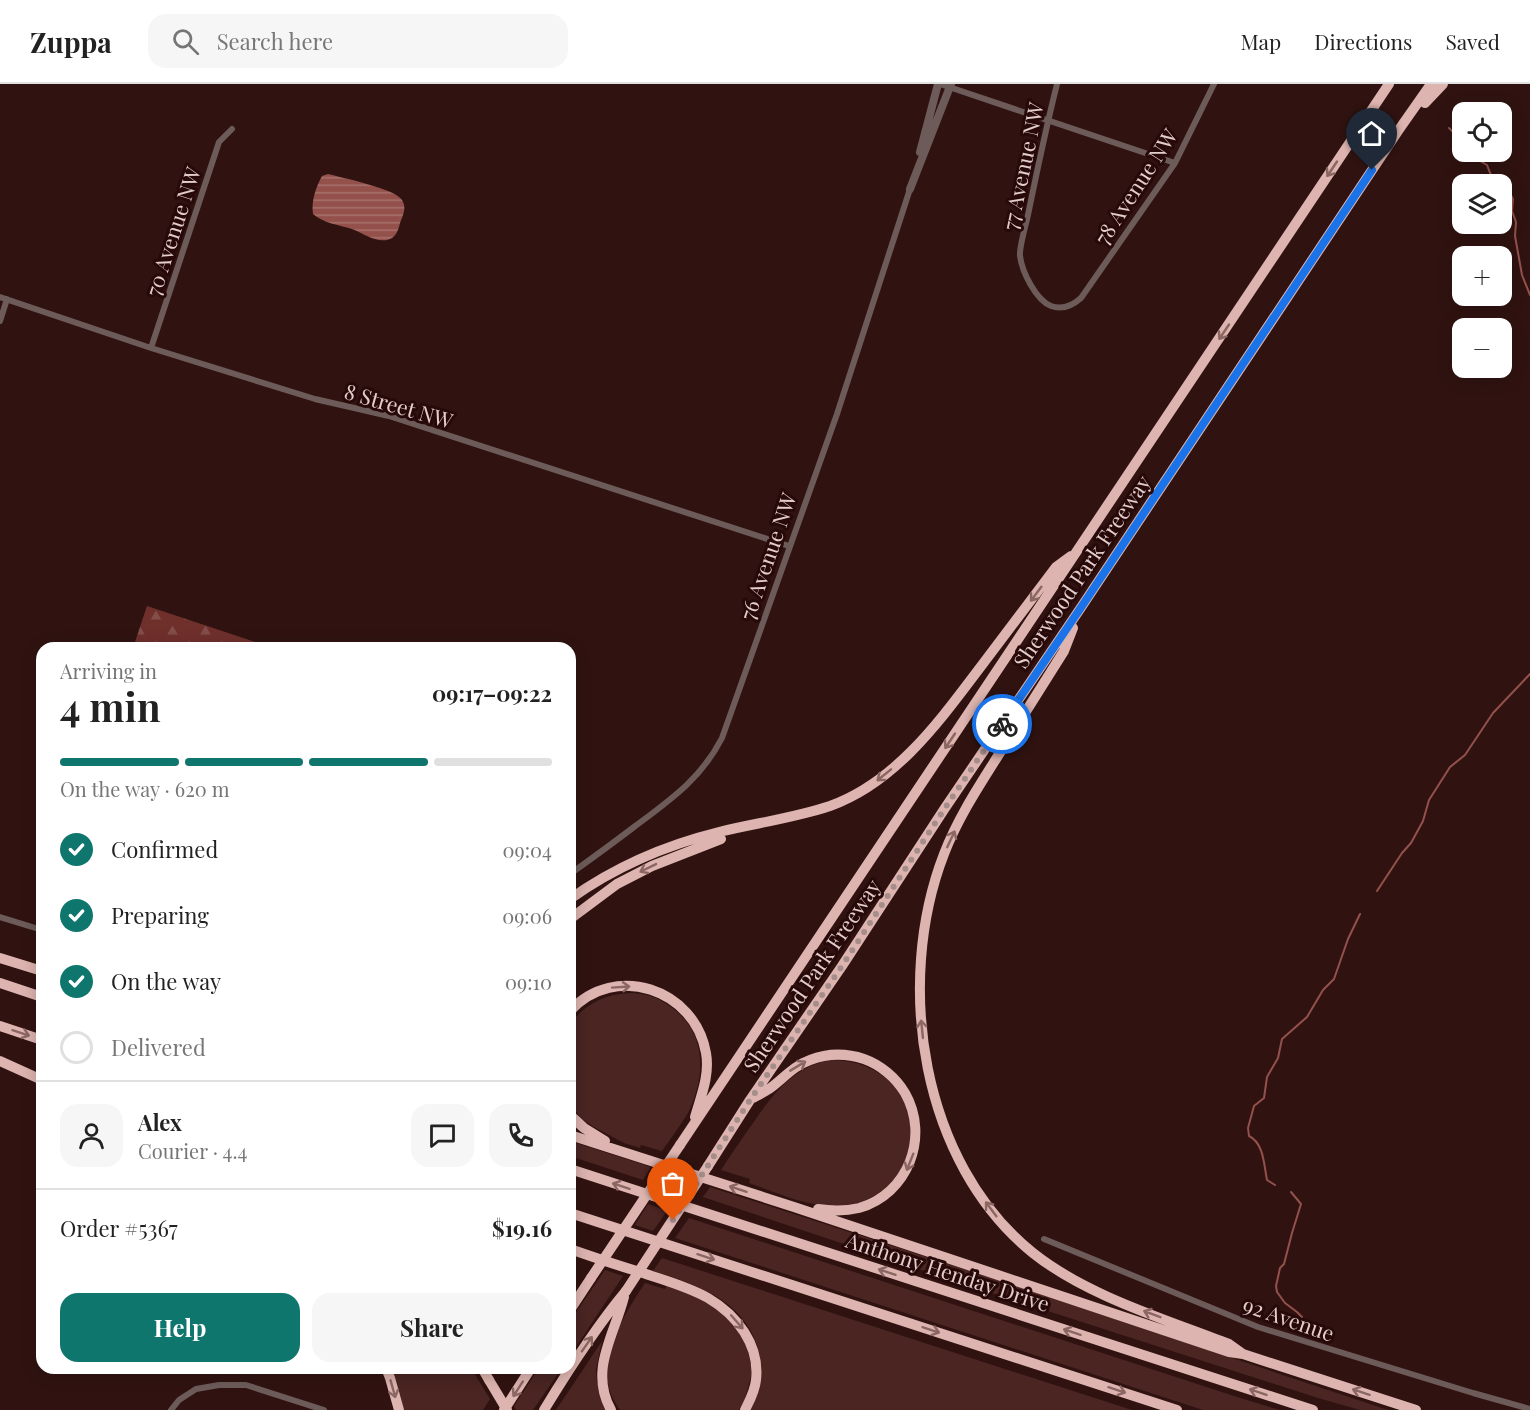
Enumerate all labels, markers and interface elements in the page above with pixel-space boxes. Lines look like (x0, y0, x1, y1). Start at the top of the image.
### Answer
search box (148, 14, 568, 68)
text: Zuppa (30, 23, 112, 60)
icon: search (169, 25, 202, 58)
text: Search here (217, 26, 333, 56)
text: Map (1240, 27, 1281, 55)
text: Directions (1314, 27, 1412, 55)
text: Saved (1445, 27, 1500, 55)
street label: 77 Avenue NW (995, 99, 1049, 232)
map controls (1452, 102, 1512, 378)
button: locate (1452, 102, 1512, 162)
pin (1346, 108, 1397, 170)
icon: home (1355, 117, 1388, 150)
street label: 78 Avenue NW (1087, 122, 1183, 249)
one-way arrow (1326, 161, 1338, 177)
street label: 70 Avenue NW (138, 162, 206, 299)
button: layers (1452, 174, 1512, 234)
button: + (1452, 246, 1512, 306)
button: − (1452, 318, 1512, 378)
one-way arrow (1218, 323, 1230, 339)
street label: 8 Street NW (342, 376, 457, 434)
street label: Sherwood Park Freeway (1006, 469, 1156, 673)
street label: 76 Avenue NW (732, 488, 802, 623)
one-way arrow (1030, 585, 1042, 601)
text: Arriving in (60, 657, 157, 684)
text: 09:17–09:22 (432, 678, 552, 708)
text: 4 min (60, 680, 161, 732)
courier (972, 694, 1032, 754)
icon: bike (986, 708, 1019, 741)
one-way arrow (944, 732, 957, 749)
one-way arrow (876, 768, 892, 781)
text: On the way · 620 m (60, 775, 229, 802)
one-way arrow (946, 830, 958, 848)
icon: check (60, 833, 93, 866)
text: Confirmed (111, 834, 218, 864)
text: 09:04 (503, 836, 552, 863)
one-way arrow (639, 863, 657, 874)
street label: Sherwood Park Freeway (736, 873, 886, 1077)
icon: check (60, 899, 93, 932)
text: Preparing (111, 900, 209, 930)
text: 09:06 (502, 902, 552, 929)
icon: check (60, 965, 93, 998)
text: On the way (111, 966, 221, 996)
text: 09:10 (505, 968, 552, 995)
one-way arrow (610, 981, 630, 992)
one-way arrow (916, 1020, 927, 1039)
one-way arrow (11, 1028, 30, 1039)
text: Delivered (111, 1032, 206, 1062)
one-way arrow (789, 1060, 806, 1072)
button: person (60, 1104, 123, 1167)
button: chat (411, 1104, 474, 1167)
button: phone (489, 1104, 552, 1167)
text: Alex (138, 1107, 182, 1137)
text: Courier · 4.4 (138, 1137, 247, 1164)
one-way arrow (904, 1152, 915, 1170)
pin (647, 1158, 698, 1220)
icon: bag (656, 1167, 689, 1200)
one-way arrow (612, 1179, 631, 1190)
one-way arrow (729, 1183, 748, 1194)
one-way arrow (985, 1201, 997, 1217)
text: Order #5367 (60, 1213, 178, 1243)
text: $19.16 (492, 1213, 552, 1243)
street label: Anthony Henday Drive (842, 1225, 1053, 1317)
one-way arrow (696, 1253, 714, 1264)
one-way arrow (878, 1266, 897, 1277)
street label: 92 Avenue (1240, 1289, 1338, 1347)
button: Help (60, 1293, 300, 1362)
button: Share (312, 1293, 552, 1362)
one-way arrow (1143, 1308, 1161, 1319)
one-way arrow (730, 1314, 744, 1329)
one-way arrow (921, 1325, 940, 1336)
one-way arrow (1063, 1326, 1082, 1337)
one-way arrow (581, 1336, 593, 1352)
one-way arrow (388, 1379, 399, 1398)
one-way arrow (511, 1380, 523, 1397)
one-way arrow (1107, 1386, 1126, 1397)
one-way arrow (1249, 1386, 1268, 1397)
one-way arrow (1352, 1386, 1371, 1397)

